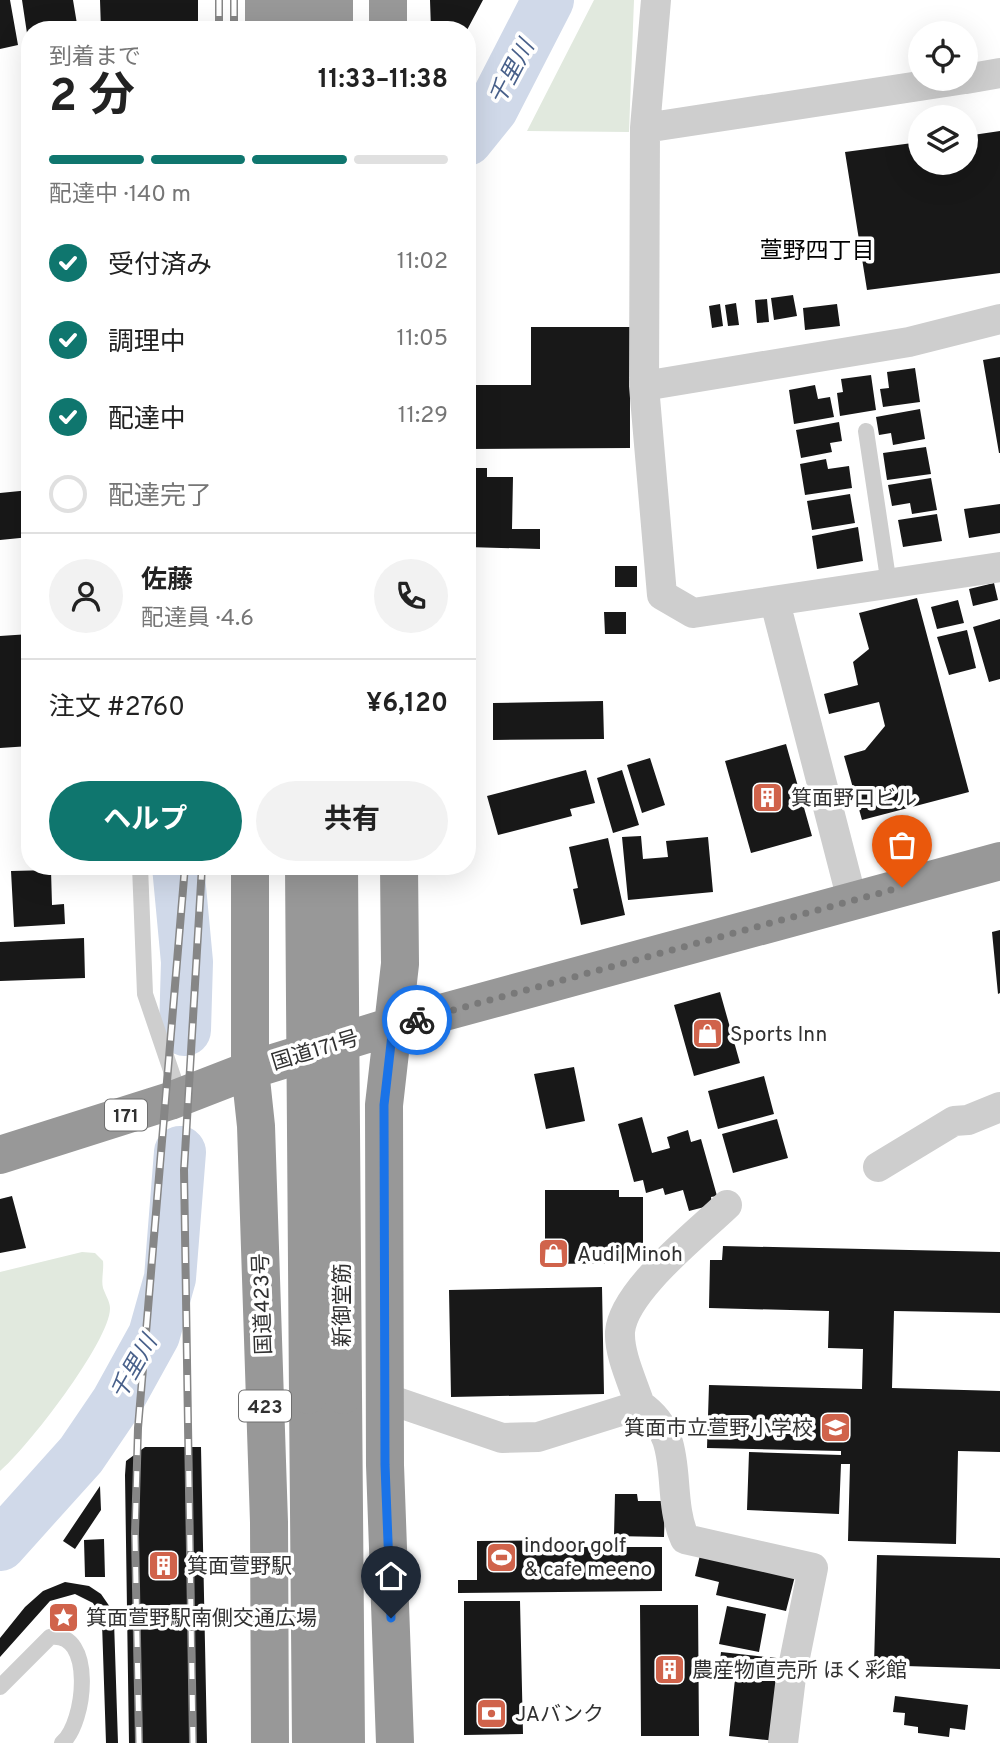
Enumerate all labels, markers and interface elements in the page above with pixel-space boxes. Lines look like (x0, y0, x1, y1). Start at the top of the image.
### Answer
map controls (908, 21, 978, 175)
button: locate (908, 21, 978, 91)
water label: 千里川 (484, 33, 544, 110)
text: 到着まで (49, 44, 141, 73)
text: 11:33–11:38 (318, 64, 448, 97)
text: 2 分 (49, 69, 135, 128)
button: layers (908, 105, 978, 175)
text: 配達中 · 140 m (49, 181, 191, 210)
district label: 萱野四丁目 (760, 238, 875, 267)
icon: check (49, 244, 87, 282)
text: 11:02 (397, 248, 448, 277)
text: 受付済み (108, 250, 212, 283)
icon: check (49, 321, 87, 359)
text: 11:05 (397, 325, 448, 354)
text: 調理中 (108, 327, 186, 360)
icon: check (49, 398, 87, 436)
text: 11:29 (398, 402, 448, 431)
text: 配達中 (108, 404, 186, 437)
text: 配達完了 (108, 481, 212, 514)
button: person (49, 559, 123, 633)
button: phone (374, 559, 448, 633)
text: 佐藤 (141, 565, 193, 598)
text: 配達員 · 4.6 (141, 605, 254, 634)
text: ¥6,120 (366, 688, 448, 721)
text: 注文 #2760 (49, 692, 185, 725)
button: ヘルプ (49, 781, 242, 861)
button: 共有 (256, 781, 448, 861)
building icon: 箕面野口ビル (751, 781, 785, 815)
place label: 箕面野口ビル (791, 786, 917, 813)
pin (872, 815, 932, 887)
icon: bag (883, 826, 921, 864)
courier (382, 985, 452, 1055)
icon: bike (398, 1001, 436, 1039)
shop icon: Sports Inn (690, 1017, 724, 1051)
place label: Sports Inn (730, 1022, 827, 1049)
street label: 国道171号 (268, 1025, 362, 1077)
road number: 171 (105, 1100, 147, 1130)
shop icon: Audi Minoh (537, 1237, 571, 1271)
place label: Audi Minoh (577, 1242, 683, 1269)
street label: 国道423号 (248, 1253, 279, 1355)
street label: 新御堂筋 (330, 1263, 357, 1347)
water label: 千里川 (105, 1329, 166, 1405)
road number: 423 (239, 1390, 291, 1422)
school or university icon: 箕面市立萱野小学校 (819, 1411, 853, 1445)
place label: 箕面市立萱野小学校 (624, 1416, 813, 1443)
place label: indoor golf & cafe meeno (524, 1533, 652, 1584)
sports icon: indoor golf & cafe meeno (484, 1540, 518, 1574)
pin (361, 1546, 421, 1618)
building icon: 箕面萱野駅 (147, 1549, 181, 1583)
place label: 箕面萱野駅 (187, 1554, 292, 1581)
icon: home (372, 1557, 410, 1595)
place icon: 箕面萱野駅南側交通広場 (46, 1601, 80, 1635)
place label: 箕面萱野駅南側交通広場 (86, 1606, 317, 1633)
building icon: 農産物直売所 ほく彩館 (652, 1653, 686, 1687)
place label: 農産物直売所 ほく彩館 (692, 1658, 907, 1685)
bank icon: JAバンク (475, 1697, 509, 1731)
place label: JAバンク (515, 1702, 604, 1729)

